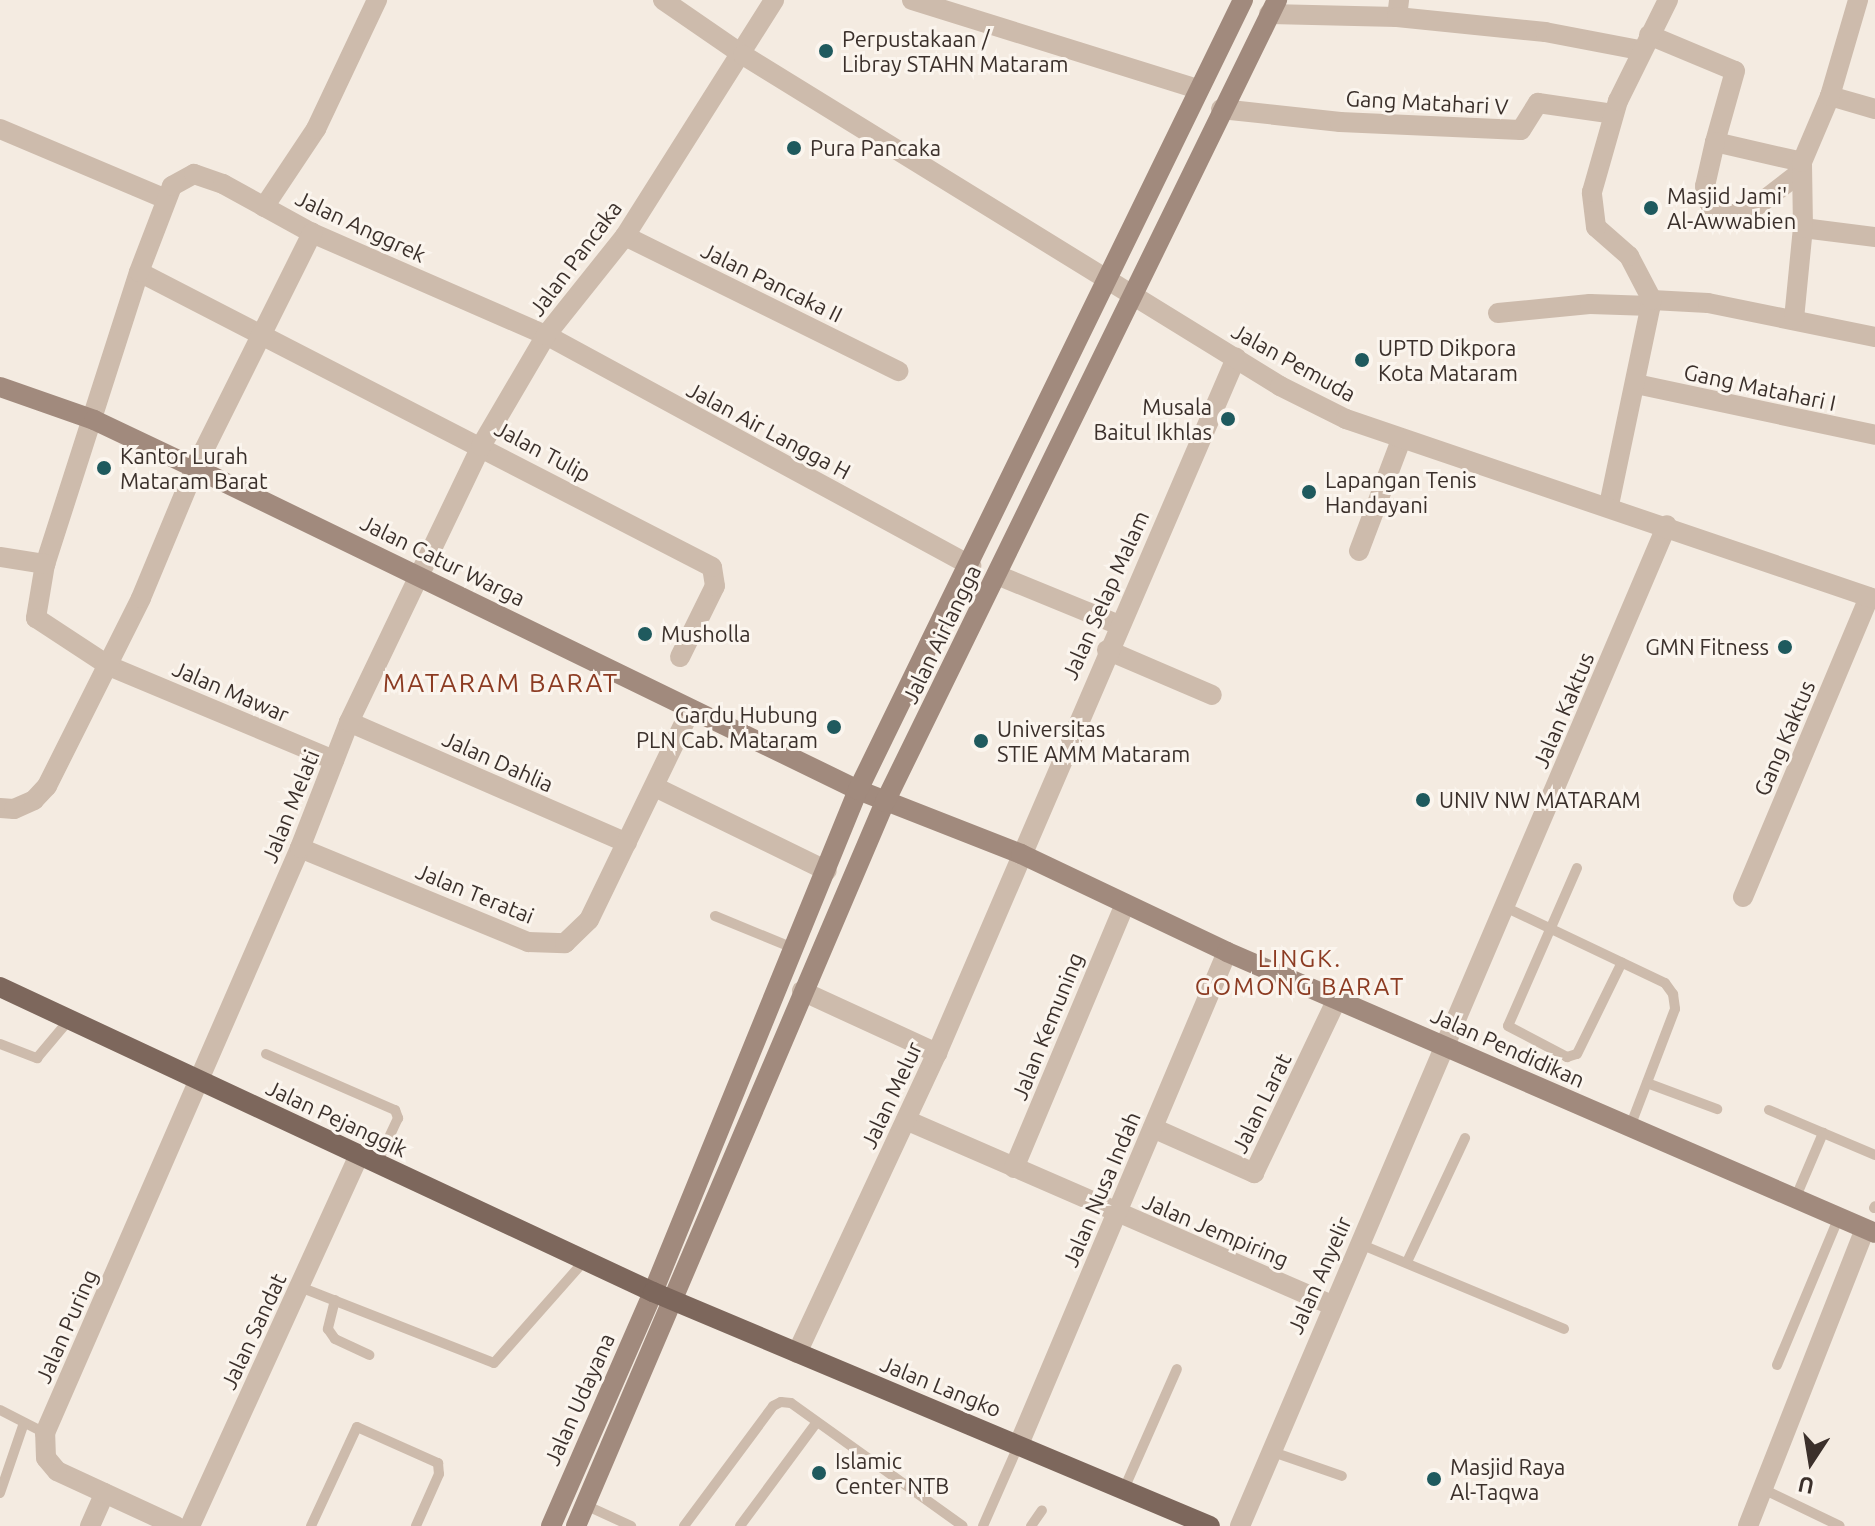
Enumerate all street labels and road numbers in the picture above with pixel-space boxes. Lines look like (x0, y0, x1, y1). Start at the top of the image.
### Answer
street label: Gang Matahari V (1345, 85, 1509, 119)
street label: Jalan Anggrek (292, 184, 430, 268)
street label: Jalan Pancaka (523, 195, 627, 321)
street label: Jalan Pancaka II (697, 236, 847, 328)
street label: Jalan Pemuda (1227, 317, 1361, 407)
street label: Gang Matahari I (1682, 358, 1838, 416)
street label: Jalan Air Langga H (682, 376, 856, 484)
street label: Jalan Tulip (490, 415, 596, 487)
street label: Jalan Selap Malam (1056, 506, 1154, 684)
street label: Jalan Catur Warga (356, 509, 530, 611)
street label: Jalan Airlangga (896, 560, 986, 708)
street label: Jalan Kaktus (1527, 648, 1599, 772)
street label: Jalan Mawar (169, 655, 293, 727)
street label: Gang Kaktus (1748, 676, 1820, 800)
street label: Jalan Dahlia (438, 725, 558, 797)
street label: Jalan Melati (255, 746, 325, 866)
street label: Jalan Teratai (412, 857, 538, 929)
street label: Jalan Kemuning (1005, 948, 1089, 1104)
street label: Jalan Pendidikan (1427, 1001, 1589, 1093)
street label: Jalan Melur (855, 1037, 927, 1153)
street label: Jalan Larat (1226, 1049, 1296, 1157)
street label: Jalan Pejanggik (262, 1074, 412, 1162)
street label: Jalan Nusa Indah (1056, 1107, 1146, 1271)
street label: Jalan Jempiring (1139, 1187, 1293, 1273)
street label: Jalan Anyelir (1281, 1212, 1357, 1338)
street label: Jalan Puring (29, 1265, 103, 1387)
street label: Jalan Sandat (215, 1269, 291, 1393)
street label: Jalan Udayana (538, 1329, 620, 1469)
street label: Jalan Langko (877, 1350, 1005, 1422)

